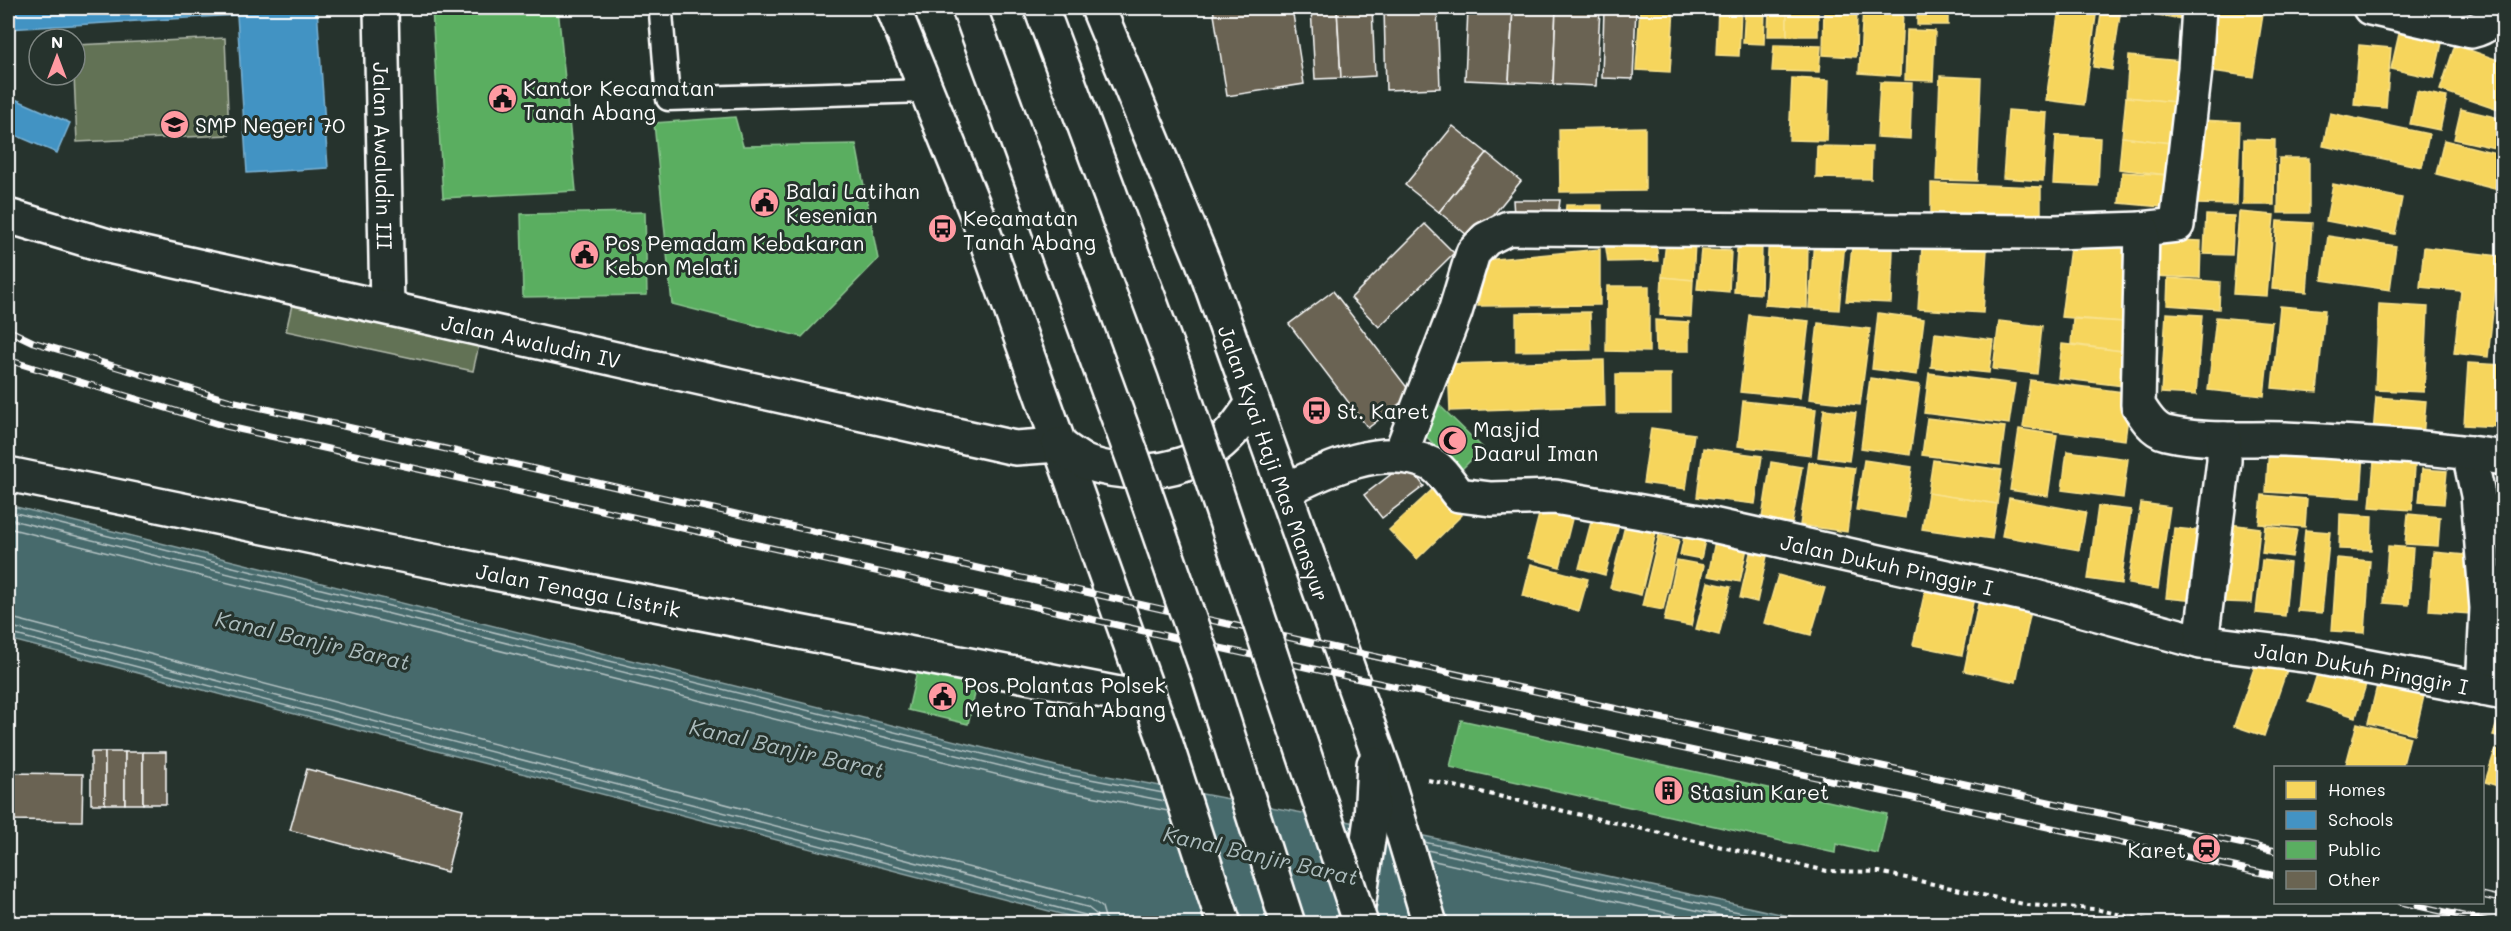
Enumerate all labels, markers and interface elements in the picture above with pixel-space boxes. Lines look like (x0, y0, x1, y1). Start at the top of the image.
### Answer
north arrow (27, 27, 87, 87)
text: N (51, 31, 63, 52)
street label: Jalan Awaludin III (369, 62, 399, 250)
place label: Kantor Kecamatan Tanah Abang (523, 74, 714, 125)
public building icon: Kantor Kecamatan Tanah Abang (486, 83, 518, 115)
school or university icon: SMP Negeri 70 (158, 108, 190, 140)
place label: SMP Negeri 70 (195, 111, 345, 138)
place label: Balai Latihan Kesenian (786, 177, 920, 228)
public building icon: Balai Latihan Kesenian (749, 186, 781, 218)
place label: Kecamatan Tanah Abang (963, 204, 1096, 255)
bus stop icon: Kecamatan Tanah Abang (926, 213, 958, 245)
place label: Pos Pemadam Kebakaran Kebon Melati (605, 229, 864, 280)
public building icon: Pos Pemadam Kebakaran Kebon Melati (568, 238, 600, 270)
street label: Jalan Awaludin IV (439, 307, 623, 373)
street label: Jalan Kyai Haji Mas Mansyur (1213, 321, 1336, 604)
bus stop icon: St. Karet (1300, 394, 1332, 426)
place label: St. Karet (1337, 397, 1430, 424)
place label: Masjid Daarul Iman (1473, 415, 1598, 466)
mosque icon: Masjid Daarul Iman (1436, 424, 1468, 456)
street label: Jalan Dukuh Pinggir I (1778, 527, 1996, 600)
street label: Jalan Tenaga Listrik (474, 556, 683, 622)
water label: Kanal Banjir Barat (213, 603, 413, 677)
street label: Jalan Dukuh Pinggir I (2253, 635, 2471, 699)
place label: Pos Polantas Polsek Metro Tanah Abang (964, 671, 1166, 722)
public building icon: Pos Polantas Polsek Metro Tanah Abang (927, 680, 959, 712)
water label: Kanal Banjir Barat (687, 711, 887, 785)
legend (2274, 766, 2484, 904)
building icon: Stasiun Karet (1653, 775, 1685, 807)
text: Homes (2328, 777, 2386, 801)
place label: Stasiun Karet (1690, 778, 1829, 805)
text: Schools (2328, 807, 2393, 831)
water label: Kanal Banjir Barat (1161, 818, 1361, 892)
station icon: Karet (2191, 833, 2223, 865)
place label: Karet (2127, 836, 2186, 863)
text: Public (2328, 837, 2381, 861)
text: Other (2328, 867, 2381, 891)

